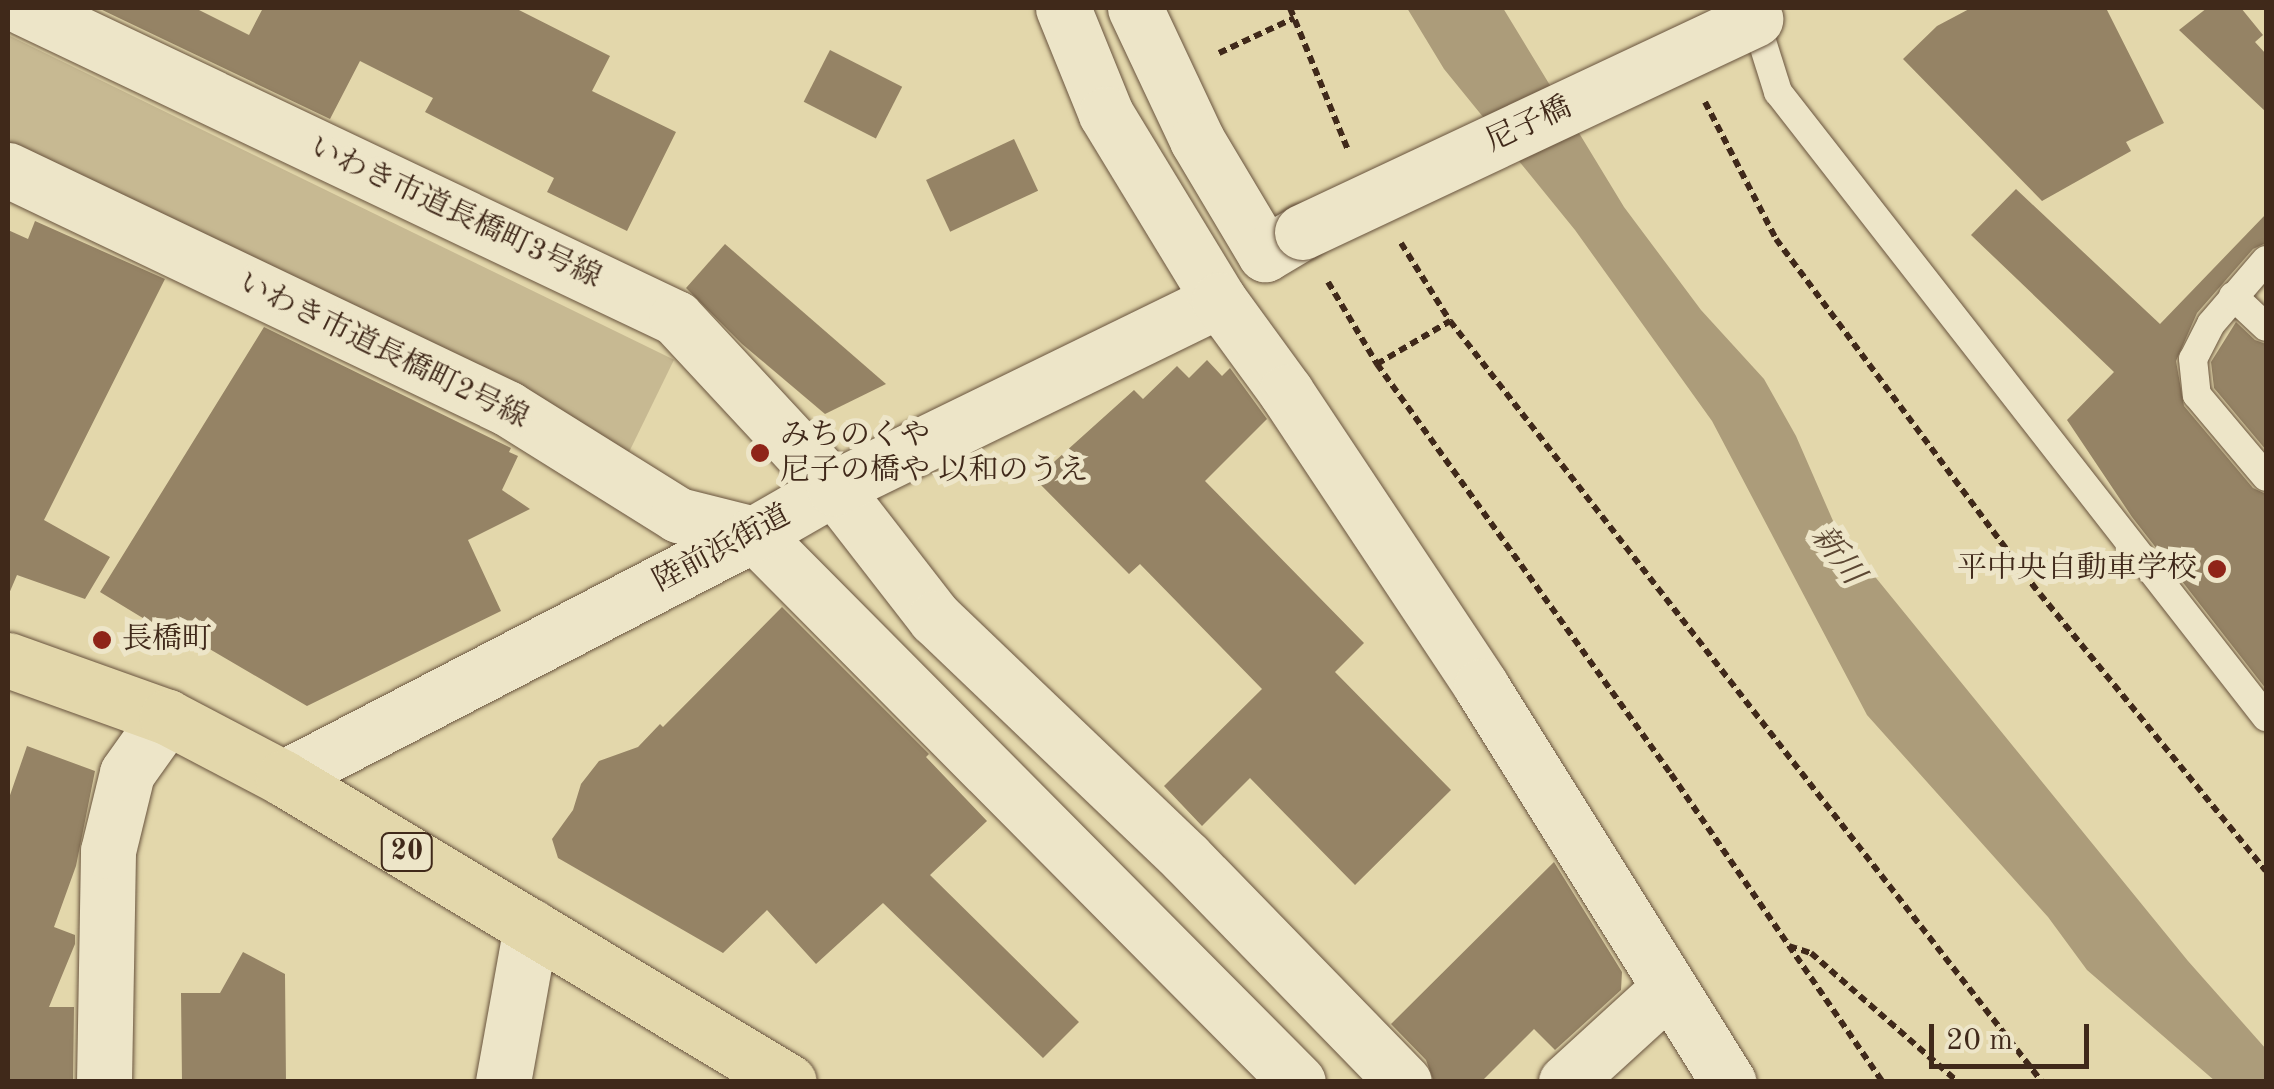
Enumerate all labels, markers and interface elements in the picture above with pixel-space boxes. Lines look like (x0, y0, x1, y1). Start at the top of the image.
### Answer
street label: 尼子橋 (1481, 90, 1577, 160)
street label: いわき市道長橋町3号線 (304, 130, 606, 296)
street label: いわき市道長橋町2号線 (232, 265, 534, 437)
place label: みちのくや 尼子の橋や 以和のうえ (780, 418, 1088, 488)
marker: みちのくや 尼子の橋や 以和のうえ (749, 442, 771, 464)
street label: 陸前浜街道 (647, 498, 797, 600)
water label: 新川 (1801, 519, 1871, 593)
place label: 平中央自動車学校 (1957, 551, 2197, 587)
marker: 平中央自動車学校 (2206, 558, 2228, 580)
place label: 長橋町 (122, 622, 212, 658)
marker: 長橋町 (91, 629, 113, 651)
road number: 20 (380, 829, 434, 875)
scale bar (1934, 1004, 2094, 1066)
text: 20 m (1946, 1026, 2013, 1056)

